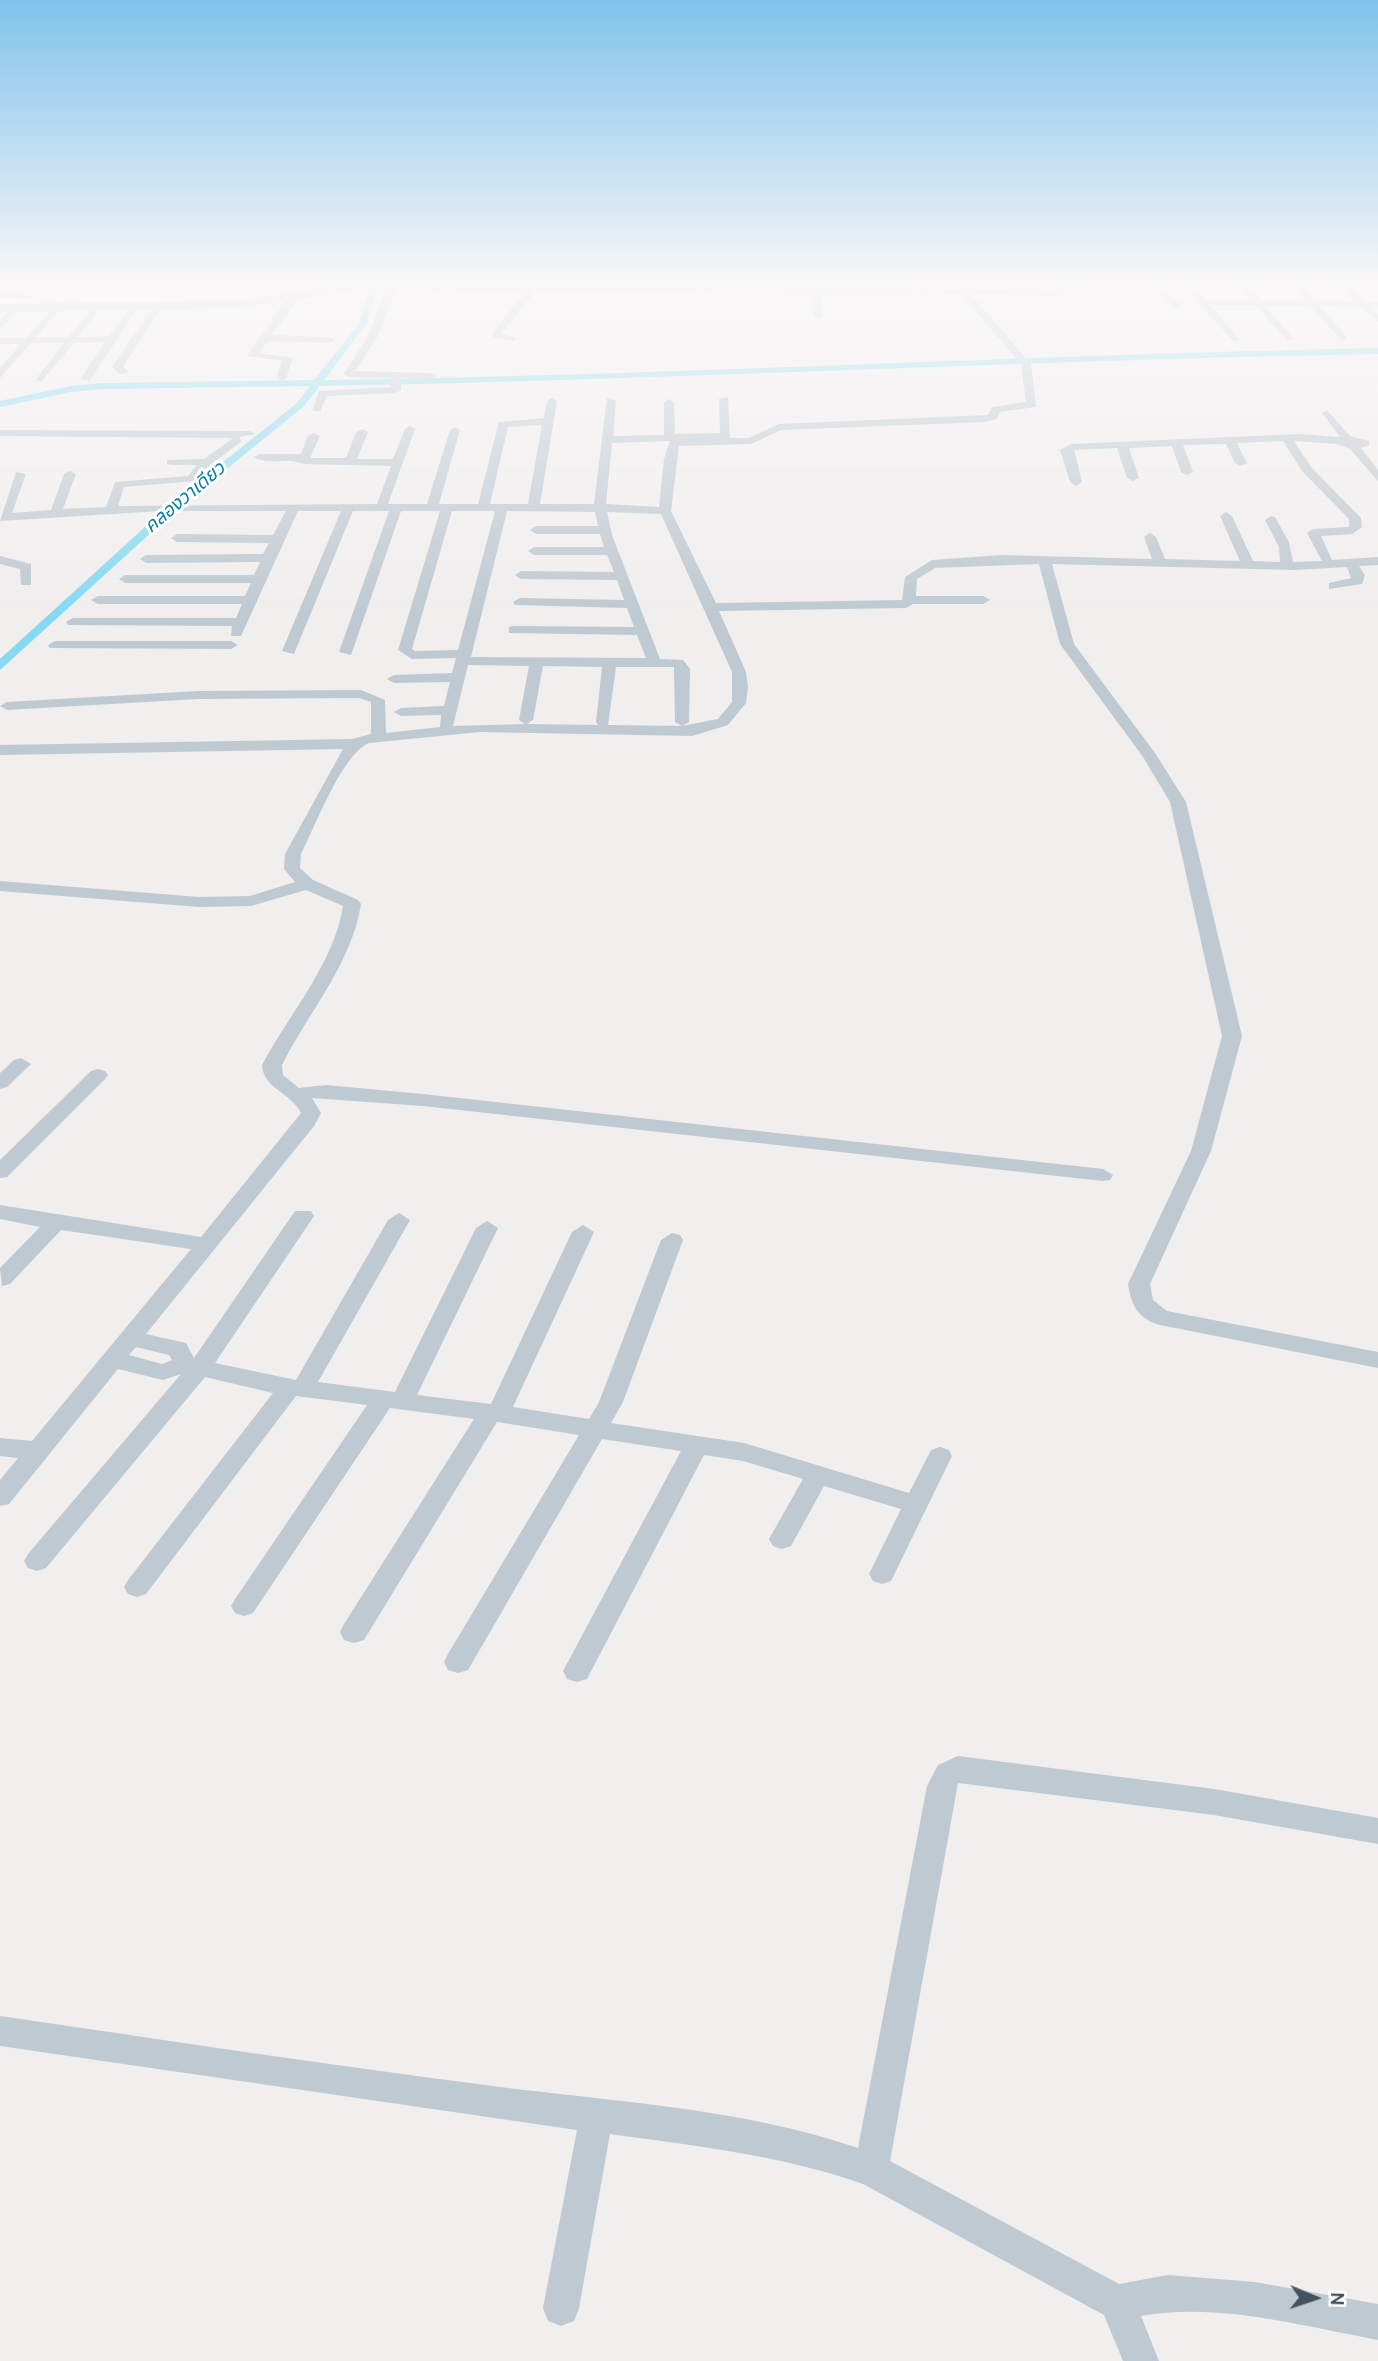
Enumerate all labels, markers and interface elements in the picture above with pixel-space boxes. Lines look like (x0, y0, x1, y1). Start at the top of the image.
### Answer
water label: คลองวาเดียว (141, 459, 231, 539)
north arrow (1280, 2263, 1350, 2333)
text: N (1324, 2291, 1348, 2306)

